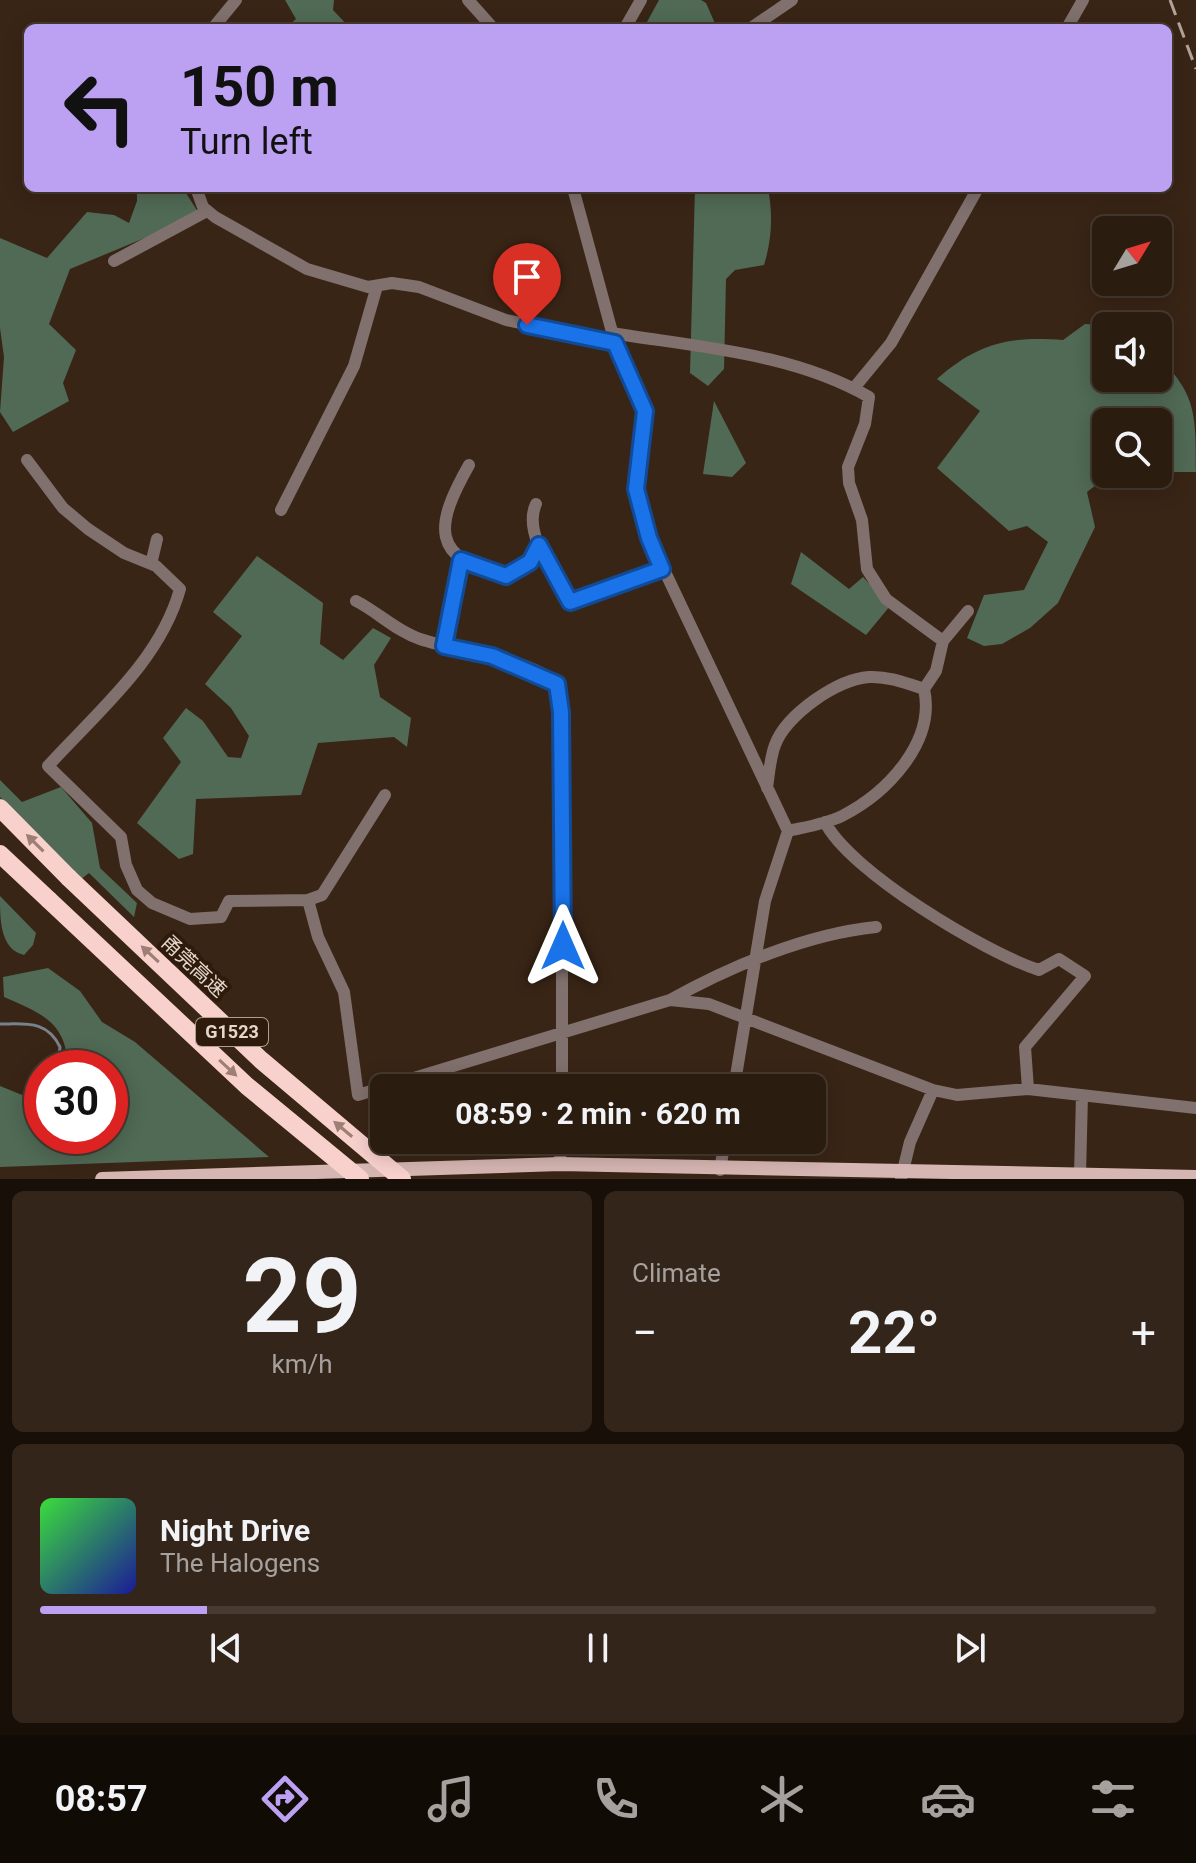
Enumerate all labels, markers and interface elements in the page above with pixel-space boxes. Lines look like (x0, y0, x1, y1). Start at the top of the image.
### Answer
text: 150 m (180, 54, 339, 120)
icon: left (48, 56, 152, 160)
text: Turn left (180, 121, 313, 163)
north arrow (1092, 216, 1172, 296)
map controls (1092, 216, 1172, 488)
pin (493, 243, 561, 325)
icon: arrive (505, 255, 549, 299)
button: sound (1092, 312, 1172, 392)
button: search (1092, 408, 1172, 488)
one-way arrow (26, 834, 45, 853)
position arrow (521, 904, 605, 988)
street label: 甬莞高速 (157, 930, 231, 1002)
one-way arrow (141, 946, 160, 964)
road number: G1523 (196, 1018, 268, 1046)
speed limit sign: 30 (24, 1050, 128, 1154)
one-way arrow (218, 1059, 237, 1077)
text: 08:59 · 2 min · 620 m (455, 1096, 741, 1131)
one-way arrow (333, 1120, 352, 1138)
text: 29 (242, 1236, 362, 1357)
text: Climate (632, 1258, 721, 1288)
text: 22° (848, 1297, 940, 1368)
text: − (632, 1307, 657, 1359)
text: + (1131, 1307, 1156, 1359)
text: km/h (271, 1349, 333, 1379)
text: Night Drive (160, 1513, 310, 1548)
text: The Halogens (160, 1548, 320, 1578)
icon: previous (204, 1626, 248, 1670)
icon: pause (576, 1626, 620, 1670)
icon: next (948, 1626, 992, 1670)
icon: directions (257, 1771, 313, 1827)
icon: music (423, 1771, 479, 1827)
icon: phone (588, 1771, 644, 1827)
icon: climate (754, 1771, 810, 1827)
icon: car (920, 1771, 976, 1827)
icon: filters (1085, 1771, 1141, 1827)
text: 08:57 (55, 1778, 148, 1820)

